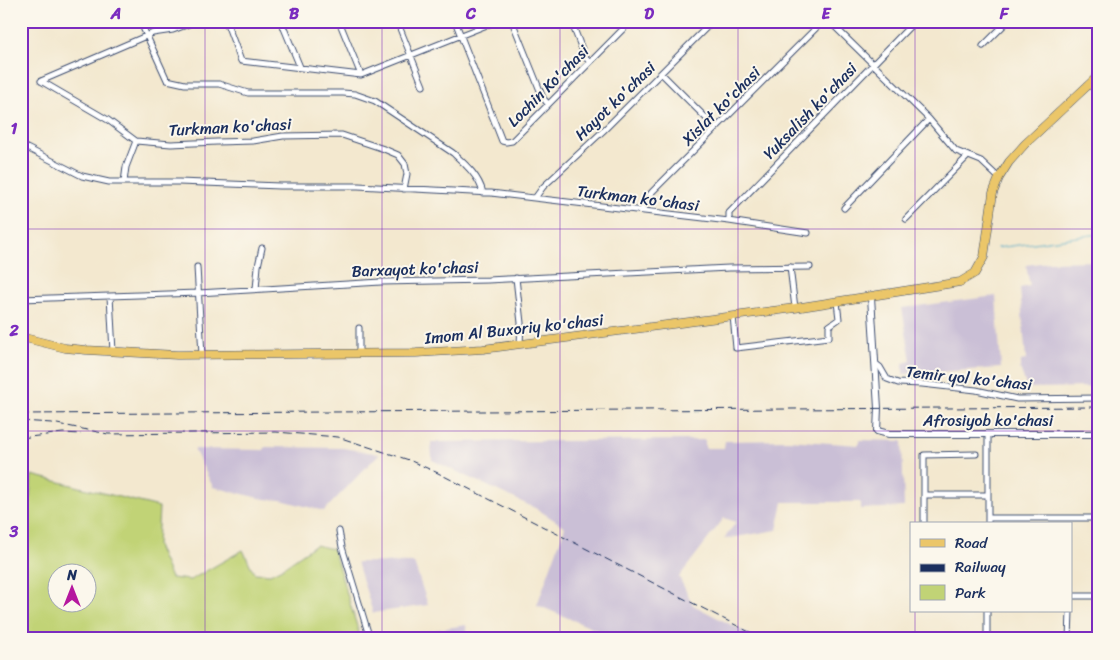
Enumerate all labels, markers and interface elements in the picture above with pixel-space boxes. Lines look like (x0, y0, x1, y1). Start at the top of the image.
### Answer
text: A (110, 0, 121, 28)
text: B (289, 0, 300, 28)
text: C (465, 0, 477, 28)
text: D (644, 0, 654, 28)
text: E (822, 0, 832, 28)
text: F (999, 0, 1010, 28)
street label: Lochin Ko'chasi (500, 37, 597, 134)
street label: Hayot ko'chasi (567, 54, 663, 148)
street label: Yuksalish ko'chasi (756, 55, 865, 167)
street label: Xislat ko'chasi (674, 59, 768, 153)
street label: Turkman ko'chasi (168, 109, 293, 145)
text: 1 (11, 114, 18, 143)
street label: Turkman ko'chasi (575, 176, 701, 220)
street label: Barxayot ko'chasi (351, 252, 480, 286)
street label: Imom Al Buxoriy ko'chasi (422, 305, 605, 353)
text: 2 (8, 316, 19, 345)
street label: Temir yol ko'chasi (904, 357, 1034, 399)
street label: Afrosiyob ko'chasi (922, 406, 1054, 435)
text: 3 (9, 517, 19, 546)
legend (910, 522, 1072, 612)
text: Road (955, 530, 988, 556)
text: Railway (955, 554, 1006, 580)
north arrow (48, 562, 98, 612)
text: N (66, 563, 77, 588)
text: Park (955, 580, 986, 606)

